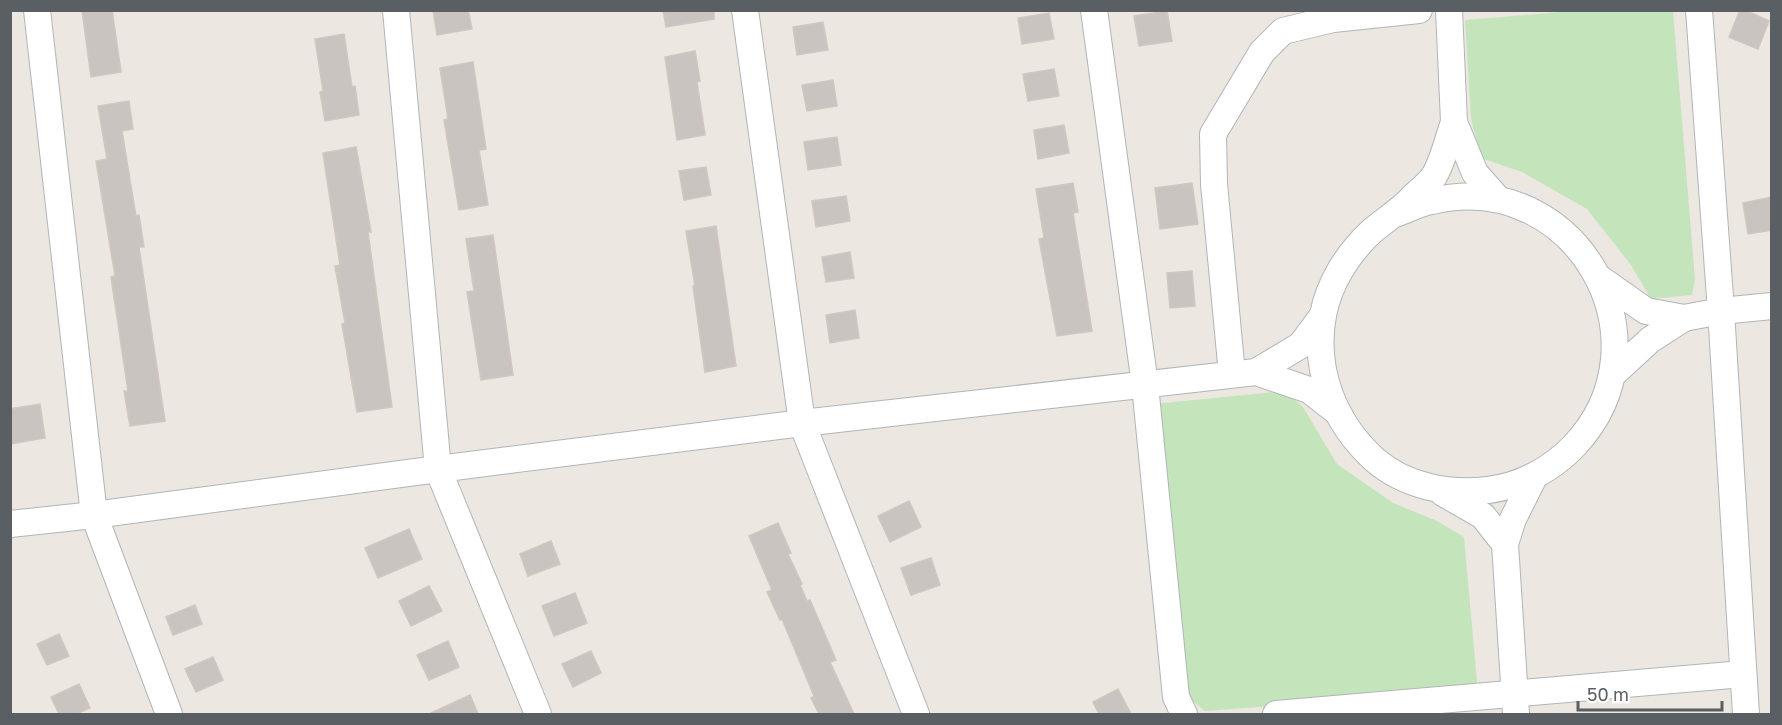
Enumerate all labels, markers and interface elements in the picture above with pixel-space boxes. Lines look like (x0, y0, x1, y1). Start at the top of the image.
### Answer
scale bar (1578, 674, 1722, 712)
text: 50 m (1587, 683, 1629, 705)

